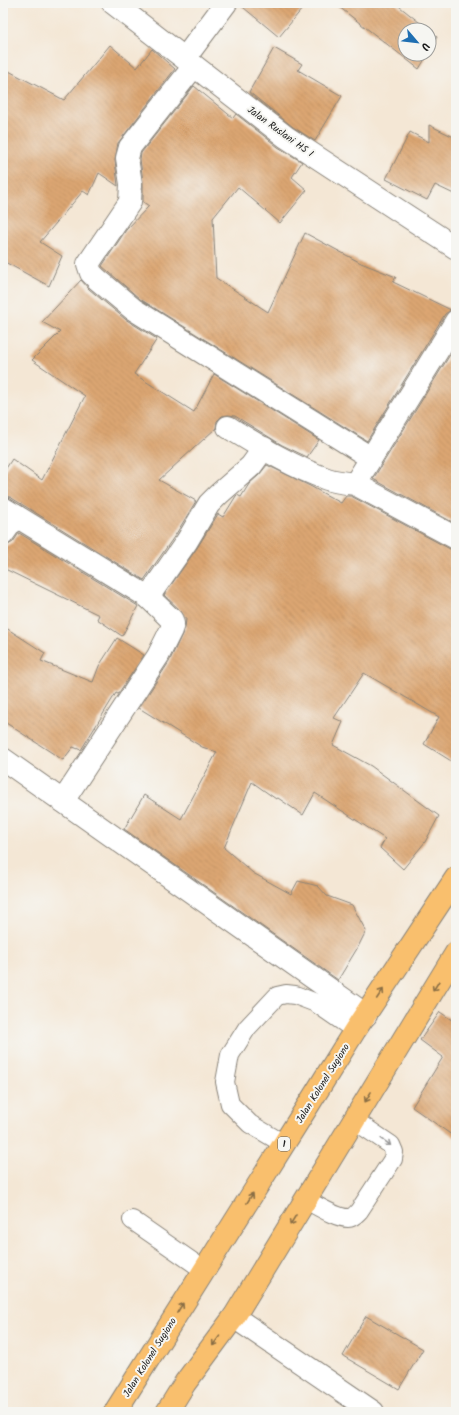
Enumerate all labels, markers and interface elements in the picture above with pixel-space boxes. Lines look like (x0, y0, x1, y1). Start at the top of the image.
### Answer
north arrow (397, 22, 437, 62)
text: U (415, 39, 434, 54)
street label: Jalan Ruslani HS I (244, 102, 317, 161)
one-way arrow (431, 980, 439, 992)
one-way arrow (376, 988, 384, 1000)
street label: Jalan Kolonel Sugiono (292, 1040, 354, 1126)
one-way arrow (364, 1091, 372, 1102)
road number: 1 (278, 1137, 290, 1151)
one-way arrow (381, 1138, 392, 1146)
one-way arrow (246, 1192, 254, 1204)
one-way arrow (289, 1214, 297, 1226)
one-way arrow (176, 1303, 184, 1314)
street label: Jalan Kolonel Sugiono (119, 1314, 181, 1400)
one-way arrow (212, 1336, 220, 1347)

